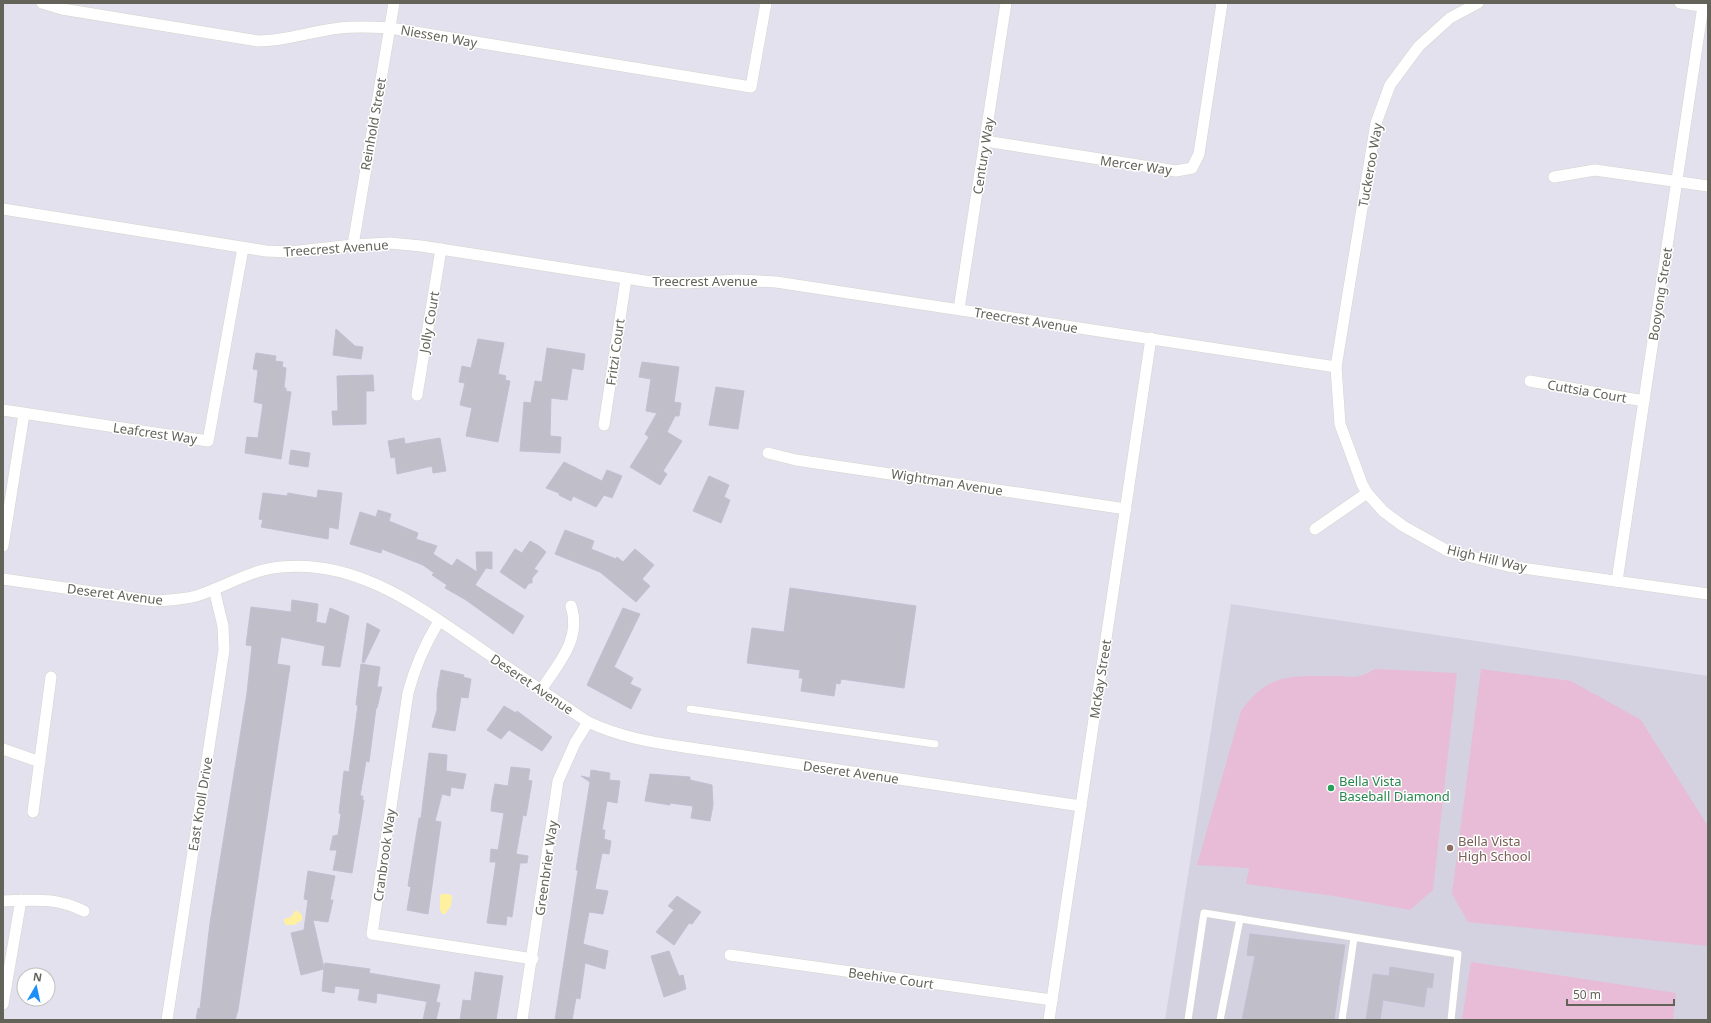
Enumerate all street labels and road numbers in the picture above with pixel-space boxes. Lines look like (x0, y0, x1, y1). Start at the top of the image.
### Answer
street label: Niessen Way (399, 20, 479, 52)
street label: Reinhold Street (356, 76, 390, 172)
street label: Century Way (968, 116, 998, 196)
street label: Tuckeroo Way (1354, 121, 1386, 208)
street label: Mercer Way (1099, 151, 1173, 179)
street label: Treecrest Avenue (283, 235, 389, 261)
street label: Booyong Street (1644, 246, 1676, 342)
street label: Treecrest Avenue (653, 272, 757, 290)
street label: Jolly Court (414, 289, 443, 356)
street label: Treecrest Avenue (973, 303, 1079, 337)
street label: Fritzi Court (601, 317, 629, 387)
street label: Cuttsia Court (1546, 375, 1628, 407)
street label: Leafcrest Way (112, 418, 199, 448)
street label: Wightman Avenue (890, 464, 1004, 500)
street label: High Hill Way (1445, 540, 1529, 576)
street label: Deseret Avenue (66, 579, 164, 609)
street label: McKay Street (1085, 638, 1115, 720)
street label: Deseret Avenue (487, 650, 577, 718)
street label: East Knoll Drive (184, 756, 216, 852)
street label: Deseret Avenue (802, 756, 900, 788)
street label: Cranbrook Way (369, 807, 399, 903)
street label: Greenbrier Way (530, 819, 562, 917)
street label: Beehive Court (847, 963, 935, 993)

